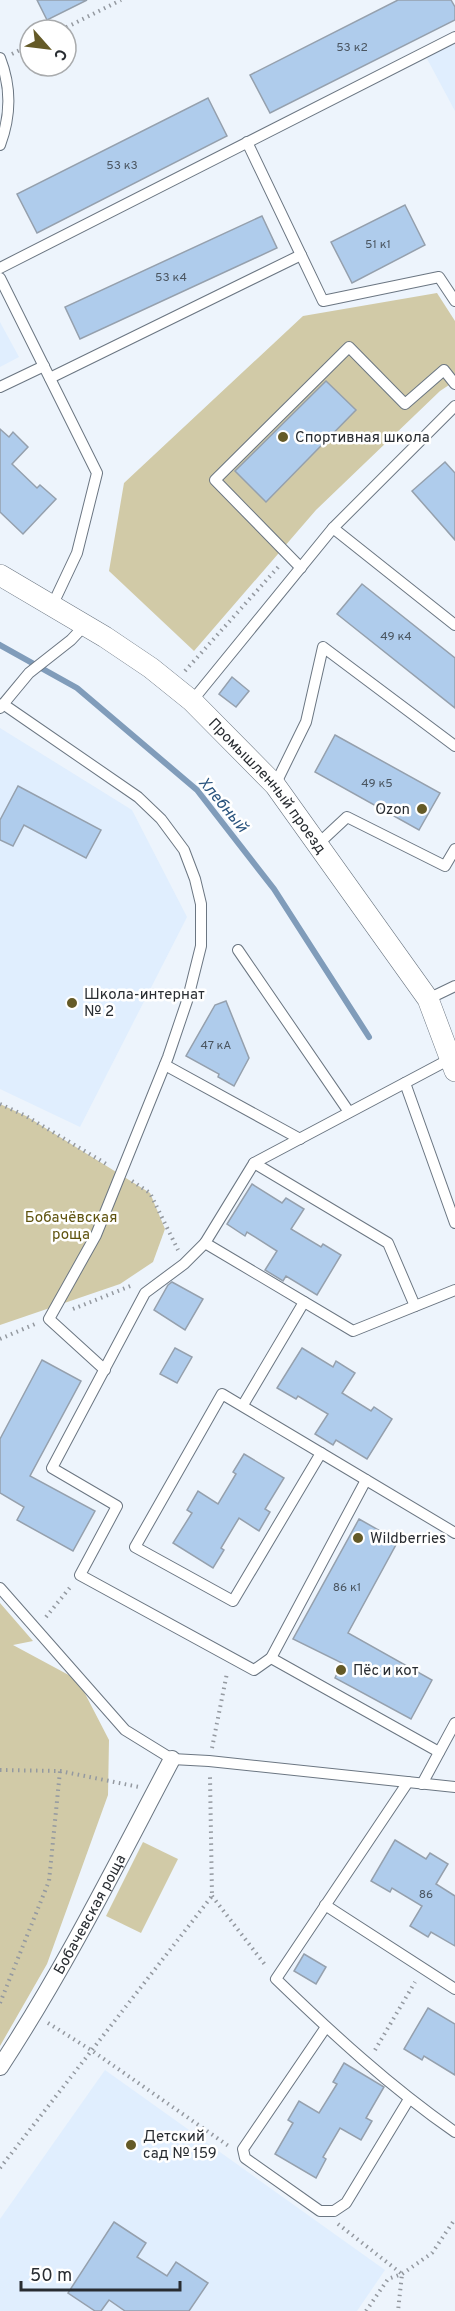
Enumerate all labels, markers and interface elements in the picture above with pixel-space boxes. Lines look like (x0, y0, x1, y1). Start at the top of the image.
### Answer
north arrow (18, 18, 78, 78)
house number: 53 к2 (336, 40, 368, 56)
text: С (48, 45, 71, 63)
house number: 53 к3 (106, 158, 138, 174)
house number: 51 к1 (365, 237, 391, 253)
house number: 53 к4 (155, 270, 187, 286)
place label: Спортивная школа (295, 429, 430, 448)
marker: Спортивная школа (276, 430, 290, 444)
house number: 49 к4 (380, 629, 412, 645)
street label: Промышленный проезд (203, 715, 329, 859)
water label: Хлебный (194, 773, 252, 838)
house number: 49 к5 (361, 776, 393, 792)
place label: Ozon (375, 801, 410, 820)
marker: Ozon (415, 802, 429, 816)
place label: Школа-интернат № 2 (84, 986, 205, 1022)
marker: Школа-интернат № 2 (65, 996, 79, 1010)
house number: 47 кА (201, 1038, 231, 1054)
park label: Бобачёвская роща (25, 1209, 117, 1245)
place label: Wildberries (370, 1530, 446, 1549)
marker: Wildberries (351, 1531, 365, 1545)
house number: 86 к1 (333, 1580, 361, 1596)
place label: Пёс и кот (353, 1662, 419, 1681)
marker: Пёс и кот (334, 1663, 348, 1677)
street label: Бобачевская роща (50, 1852, 131, 1979)
house number: 86 (419, 1887, 433, 1903)
place label: Детский сад № 159 (143, 2128, 217, 2164)
marker: Детский сад № 159 (124, 2138, 138, 2152)
scale bar (21, 2254, 180, 2292)
text: 50 m (30, 2265, 72, 2288)

